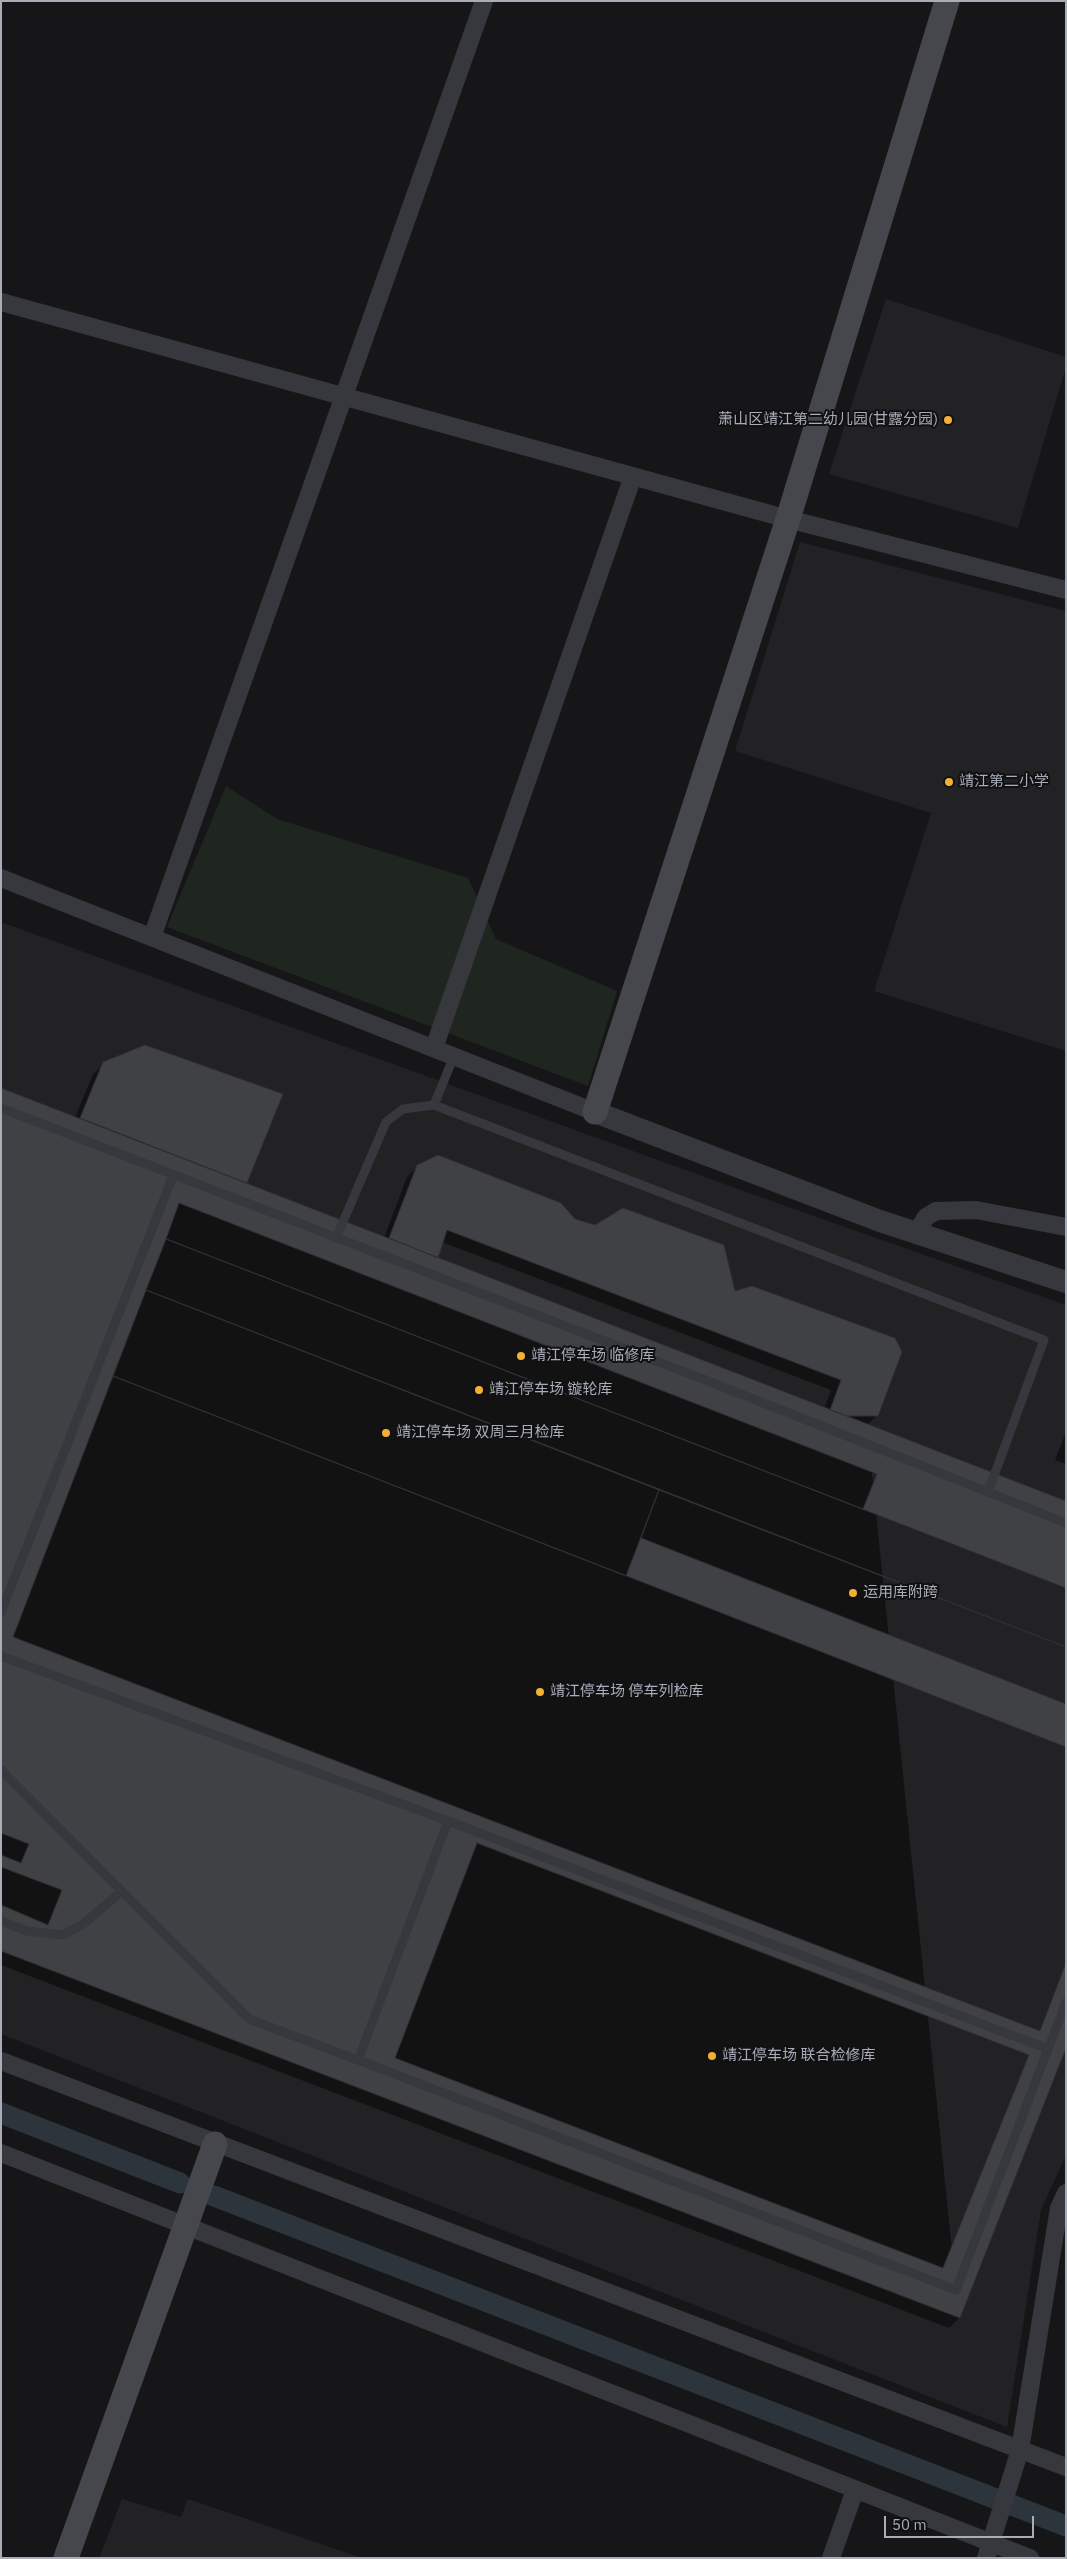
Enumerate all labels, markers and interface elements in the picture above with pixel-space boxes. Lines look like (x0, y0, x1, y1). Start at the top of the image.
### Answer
place label: 萧山区靖江第二幼儿园(甘露分园) (718, 411, 938, 429)
marker: 萧山区靖江第二幼儿园(甘露分园) (942, 414, 954, 426)
place label: 靖江第二小学 (959, 773, 1049, 791)
marker: 靖江第二小学 (943, 776, 955, 788)
place label: 靖江停车场 临修库 (531, 1347, 655, 1365)
marker: 靖江停车场 临修库 (515, 1350, 527, 1362)
place label: 靖江停车场 镟轮库 (489, 1381, 613, 1399)
marker: 靖江停车场 镟轮库 (473, 1384, 485, 1396)
place label: 靖江停车场 双周三月检库 (396, 1424, 565, 1442)
marker: 靖江停车场 双周三月检库 (380, 1427, 392, 1439)
place label: 运用库附跨 (863, 1584, 938, 1602)
marker: 运用库附跨 (847, 1587, 859, 1599)
place label: 靖江停车场 停车列检库 (550, 1683, 704, 1701)
marker: 靖江停车场 停车列检库 (534, 1686, 546, 1698)
place label: 靖江停车场 联合检修库 (722, 2047, 876, 2065)
marker: 靖江停车场 联合检修库 (706, 2050, 718, 2062)
scale bar (887, 2506, 1037, 2538)
text: 50 m (892, 2515, 927, 2534)

